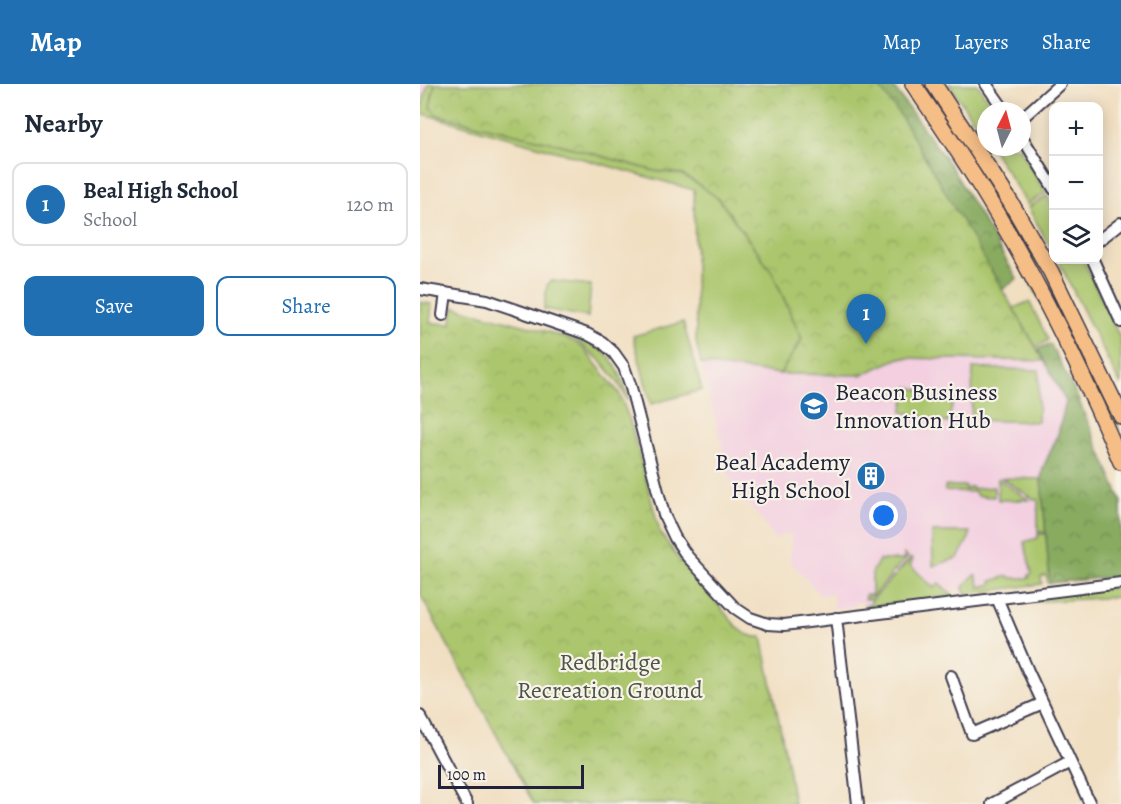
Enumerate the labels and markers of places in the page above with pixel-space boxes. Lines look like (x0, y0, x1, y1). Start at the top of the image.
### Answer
pin: 1 (846, 294, 886, 344)
place label: Beacon Business Innovation Hub (835, 376, 998, 436)
school or university icon: Beacon Business Innovation Hub (798, 390, 830, 422)
place label: Beal Academy High School (715, 446, 850, 506)
building icon: Beal Academy High School (855, 460, 887, 492)

